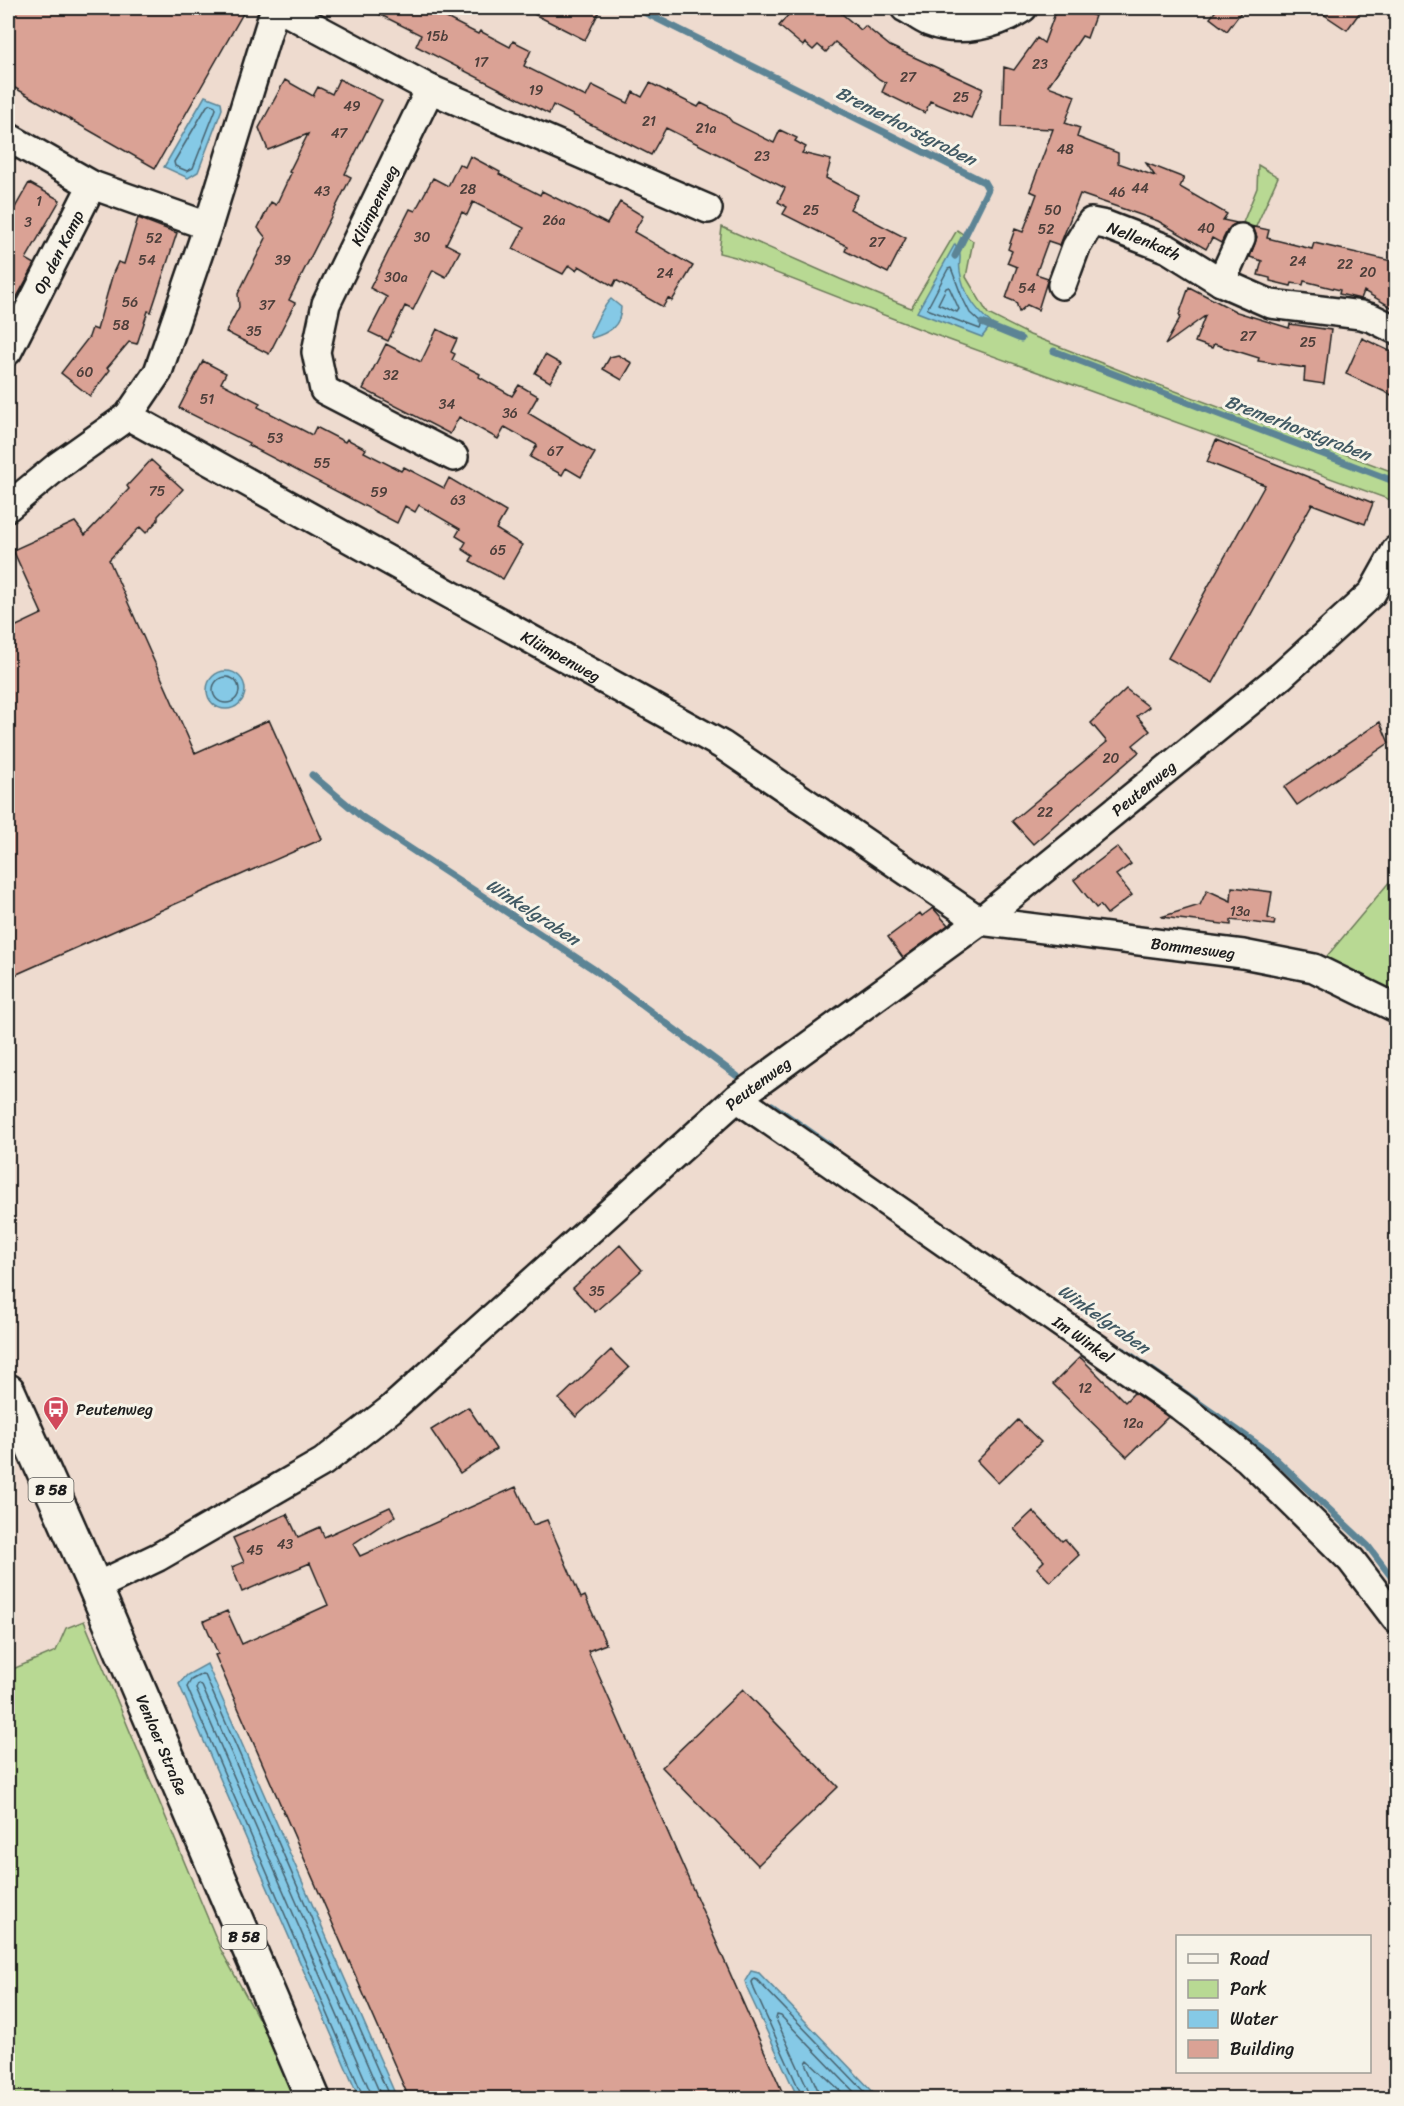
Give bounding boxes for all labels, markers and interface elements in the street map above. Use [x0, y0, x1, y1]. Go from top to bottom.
house number: 15b [426, 24, 448, 49]
house number: 17 [474, 50, 489, 75]
house number: 23 [1032, 52, 1048, 77]
house number: 27 [900, 65, 917, 90]
water label: Bremerhorstgraben [830, 77, 984, 176]
house number: 19 [529, 78, 544, 103]
house number: 25 [953, 85, 970, 110]
house number: 49 [343, 94, 361, 119]
house number: 21 [642, 109, 656, 134]
house number: 21a [695, 116, 717, 141]
house number: 47 [331, 121, 348, 146]
house number: 48 [1056, 137, 1074, 162]
house number: 23 [754, 144, 770, 169]
street label: Klümpenweg [342, 159, 407, 251]
house number: 44 [1131, 176, 1149, 201]
house number: 28 [460, 177, 477, 202]
house number: 43 [314, 179, 331, 204]
house number: 46 [1109, 180, 1125, 205]
house number: 1 [36, 189, 42, 214]
house number: 25 [803, 198, 820, 223]
house number: 50 [1044, 198, 1062, 223]
street label: Op den Kamp [25, 205, 92, 299]
house number: 26a [542, 208, 566, 233]
house number: 3 [24, 210, 32, 235]
street label: Nellenkath [1103, 213, 1187, 269]
house number: 40 [1197, 216, 1215, 241]
house number: 52 [1038, 217, 1054, 242]
house number: 30 [414, 225, 430, 250]
house number: 52 [146, 226, 162, 251]
house number: 27 [869, 230, 886, 255]
house number: 54 [138, 248, 156, 273]
house number: 39 [275, 248, 292, 273]
house number: 24 [1290, 249, 1307, 274]
house number: 22 [1337, 252, 1353, 277]
house number: 20 [1360, 260, 1377, 285]
house number: 24 [657, 261, 674, 286]
house number: 30a [384, 265, 408, 290]
house number: 54 [1018, 276, 1036, 301]
house number: 56 [122, 290, 138, 315]
house number: 37 [259, 293, 276, 318]
house number: 58 [113, 313, 130, 338]
house number: 35 [246, 319, 263, 344]
house number: 27 [1240, 324, 1257, 349]
house number: 25 [1300, 330, 1317, 355]
house number: 60 [77, 360, 94, 385]
house number: 32 [383, 363, 399, 388]
water label: Bremerhorstgraben [1220, 386, 1378, 471]
house number: 51 [200, 387, 214, 412]
house number: 34 [439, 392, 455, 417]
house number: 36 [502, 401, 518, 426]
house number: 53 [267, 426, 283, 451]
house number: 67 [547, 439, 564, 464]
house number: 55 [313, 451, 331, 476]
house number: 75 [149, 479, 166, 504]
house number: 59 [370, 480, 388, 505]
house number: 63 [450, 488, 466, 513]
house number: 65 [490, 538, 507, 563]
street label: Klümpenweg [515, 622, 606, 690]
house number: 20 [1103, 746, 1120, 771]
street label: Peutenweg [1105, 753, 1183, 824]
house number: 22 [1037, 800, 1053, 825]
water label: Winkelgraben [480, 870, 588, 956]
house number: 13a [1230, 899, 1250, 924]
street label: Bommesweg [1149, 929, 1237, 968]
street label: Peutenweg [718, 1049, 798, 1118]
water label: Winkelgraben [1051, 1275, 1159, 1364]
house number: 35 [589, 1279, 606, 1304]
street label: Im Winkel [1046, 1307, 1120, 1371]
house number: 12 [1078, 1376, 1092, 1401]
bus stop icon: Peutenweg [41, 1394, 71, 1432]
place label: Peutenweg [76, 1395, 153, 1424]
house number: 12a [1122, 1411, 1144, 1436]
road number: B 58 [28, 1478, 74, 1502]
house number: 43 [277, 1532, 294, 1557]
house number: 45 [246, 1538, 264, 1563]
street label: Venloer Straße [127, 1690, 196, 1800]
road number: B 58 [222, 1925, 266, 1949]
legend [1176, 1935, 1371, 2073]
text: Road [1230, 1943, 1270, 1975]
text: Park [1230, 1973, 1267, 2005]
text: Water [1230, 2003, 1279, 2035]
text: Building [1230, 2033, 1294, 2065]

